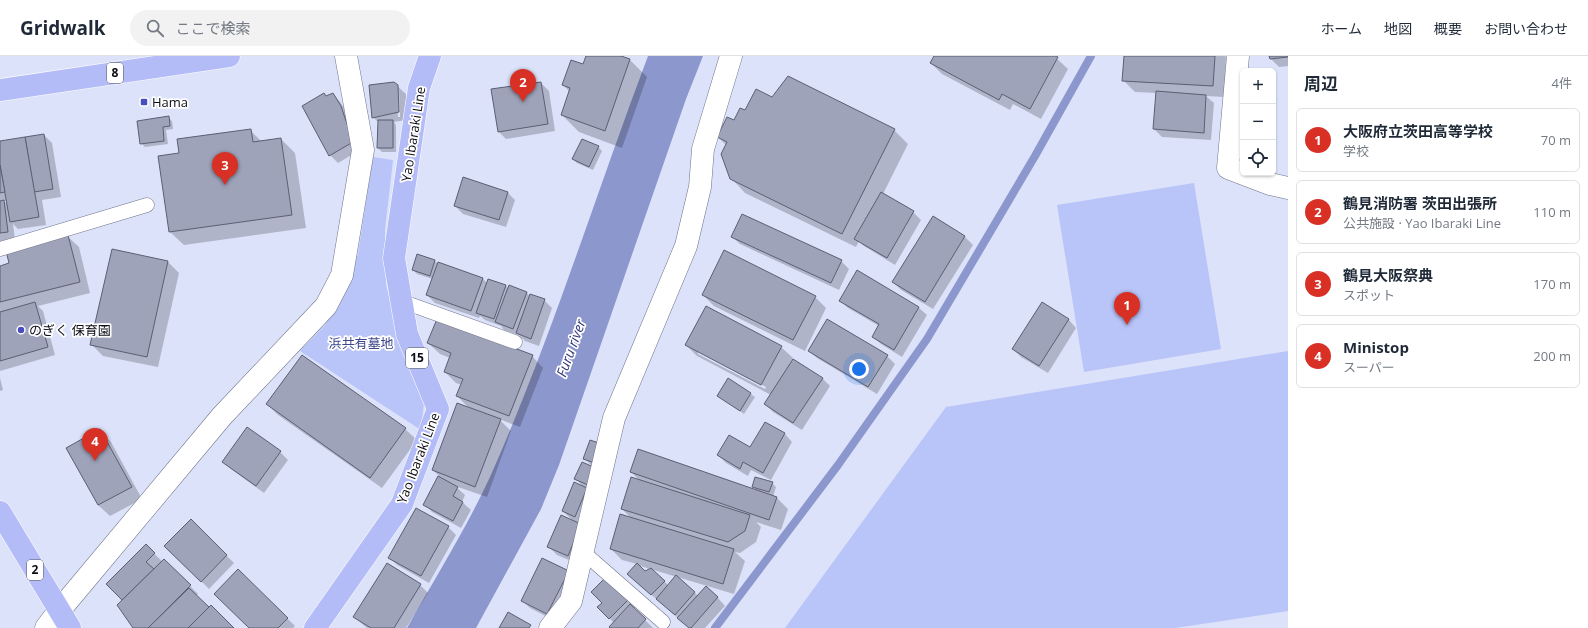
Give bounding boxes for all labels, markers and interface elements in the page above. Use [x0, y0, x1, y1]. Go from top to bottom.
search box [130, 10, 410, 46]
text: Gridwalk [20, 15, 106, 41]
icon: search [144, 17, 166, 39]
text: ここで検索 [176, 18, 251, 38]
text: ホーム [1320, 19, 1362, 38]
text: 地図 [1384, 19, 1412, 38]
text: 概要 [1434, 19, 1462, 38]
text: お問い合わせ [1484, 19, 1568, 38]
road number: 8 [107, 63, 123, 83]
map controls [1240, 68, 1276, 176]
button: + [1240, 68, 1276, 104]
pin: 2 [510, 69, 536, 102]
text: 周辺 [1304, 72, 1338, 95]
text: 4件 [1552, 74, 1572, 92]
street label: Yao Ibaraki Line [397, 85, 429, 183]
place label: Hama [152, 93, 188, 111]
marker: Hama [139, 97, 149, 107]
button: − [1240, 104, 1276, 140]
text: 大阪府立茨田高等学校 [1343, 121, 1493, 141]
text: 1 [1314, 131, 1322, 149]
text: 70 m [1541, 131, 1571, 149]
button: locate [1240, 140, 1276, 176]
text: 学校 [1343, 142, 1369, 160]
pin: 3 [212, 152, 238, 185]
text: 鶴見消防署 茨田出張所 [1343, 193, 1497, 213]
text: 2 [1314, 203, 1322, 221]
text: 110 m [1533, 203, 1571, 221]
text: 公共施設 · Yao Ibaraki Line [1343, 214, 1501, 232]
text: 鶴見大阪祭典 [1343, 265, 1433, 285]
text: 3 [1314, 275, 1322, 293]
text: 170 m [1533, 275, 1571, 293]
text: スポット [1343, 286, 1395, 304]
pin: 1 [1114, 292, 1140, 325]
water label: Furu river [551, 316, 590, 379]
place label: のぎく 保育園 [29, 321, 111, 339]
marker: のぎく 保育園 [16, 325, 26, 335]
park label: 浜共有墓地 [328, 334, 394, 352]
text: Ministop [1343, 337, 1409, 357]
text: 4 [1314, 347, 1322, 365]
text: 200 m [1533, 347, 1571, 365]
road number: 15 [406, 348, 428, 368]
text: スーパー [1343, 358, 1395, 376]
your location [849, 359, 869, 379]
street label: Yao Ibaraki Line [392, 410, 444, 506]
pin: 4 [82, 428, 108, 461]
road number: 2 [27, 560, 43, 580]

